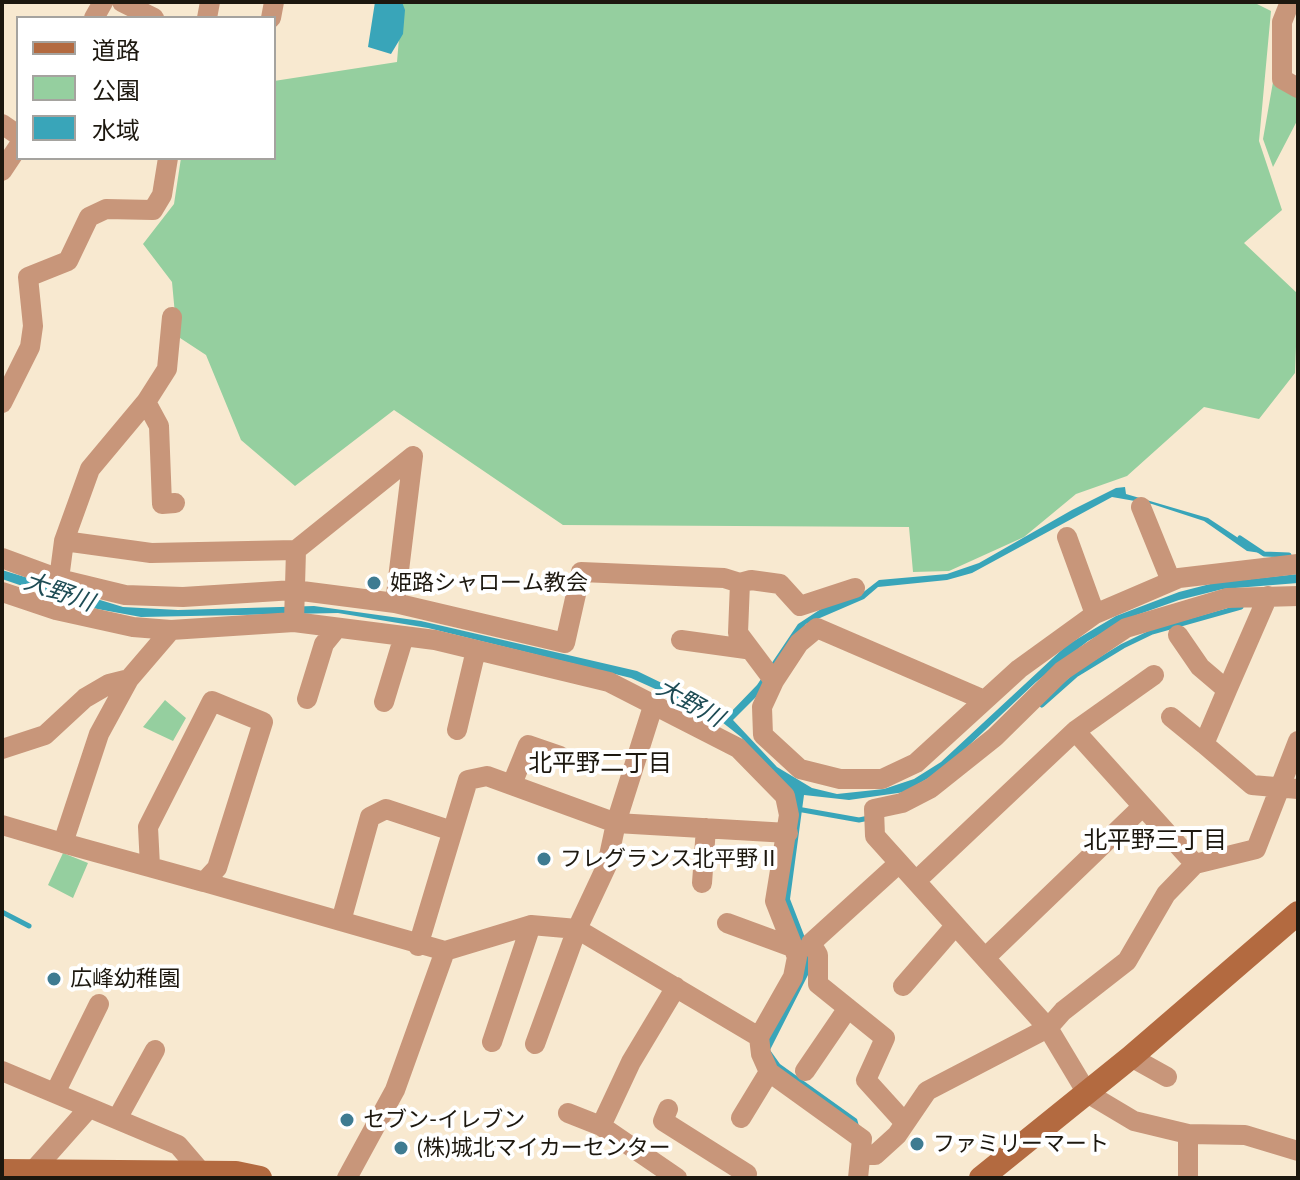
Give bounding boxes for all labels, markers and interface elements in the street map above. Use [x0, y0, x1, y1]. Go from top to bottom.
legend [16, 16, 276, 160]
text: 道路 [92, 35, 140, 64]
text: 公園 [92, 75, 140, 104]
text: 水域 [92, 115, 140, 144]
water label: 大野川 [20, 567, 98, 617]
place label: 姫路シャローム教会 [390, 570, 588, 596]
marker: 姫路シャローム教会 [365, 574, 383, 592]
water label: 大野川 [652, 673, 728, 733]
district label: 北平野二丁目 [528, 749, 672, 777]
district label: 北平野三丁目 [1083, 826, 1227, 854]
place label: フレグランス北平野Ⅱ [560, 846, 780, 872]
marker: フレグランス北平野Ⅱ [535, 850, 553, 868]
place label: 広峰幼稚園 [70, 966, 180, 992]
marker: 広峰幼稚園 [45, 970, 63, 988]
place label: セブン-イレブン [363, 1107, 525, 1133]
marker: セブン-イレブン [338, 1111, 356, 1129]
place label: ファミリーマート [933, 1131, 1109, 1157]
place label: (株)城北マイカーセンター [417, 1135, 671, 1161]
marker: ファミリーマート [908, 1135, 926, 1153]
marker: (株)城北マイカーセンター [392, 1139, 410, 1157]

